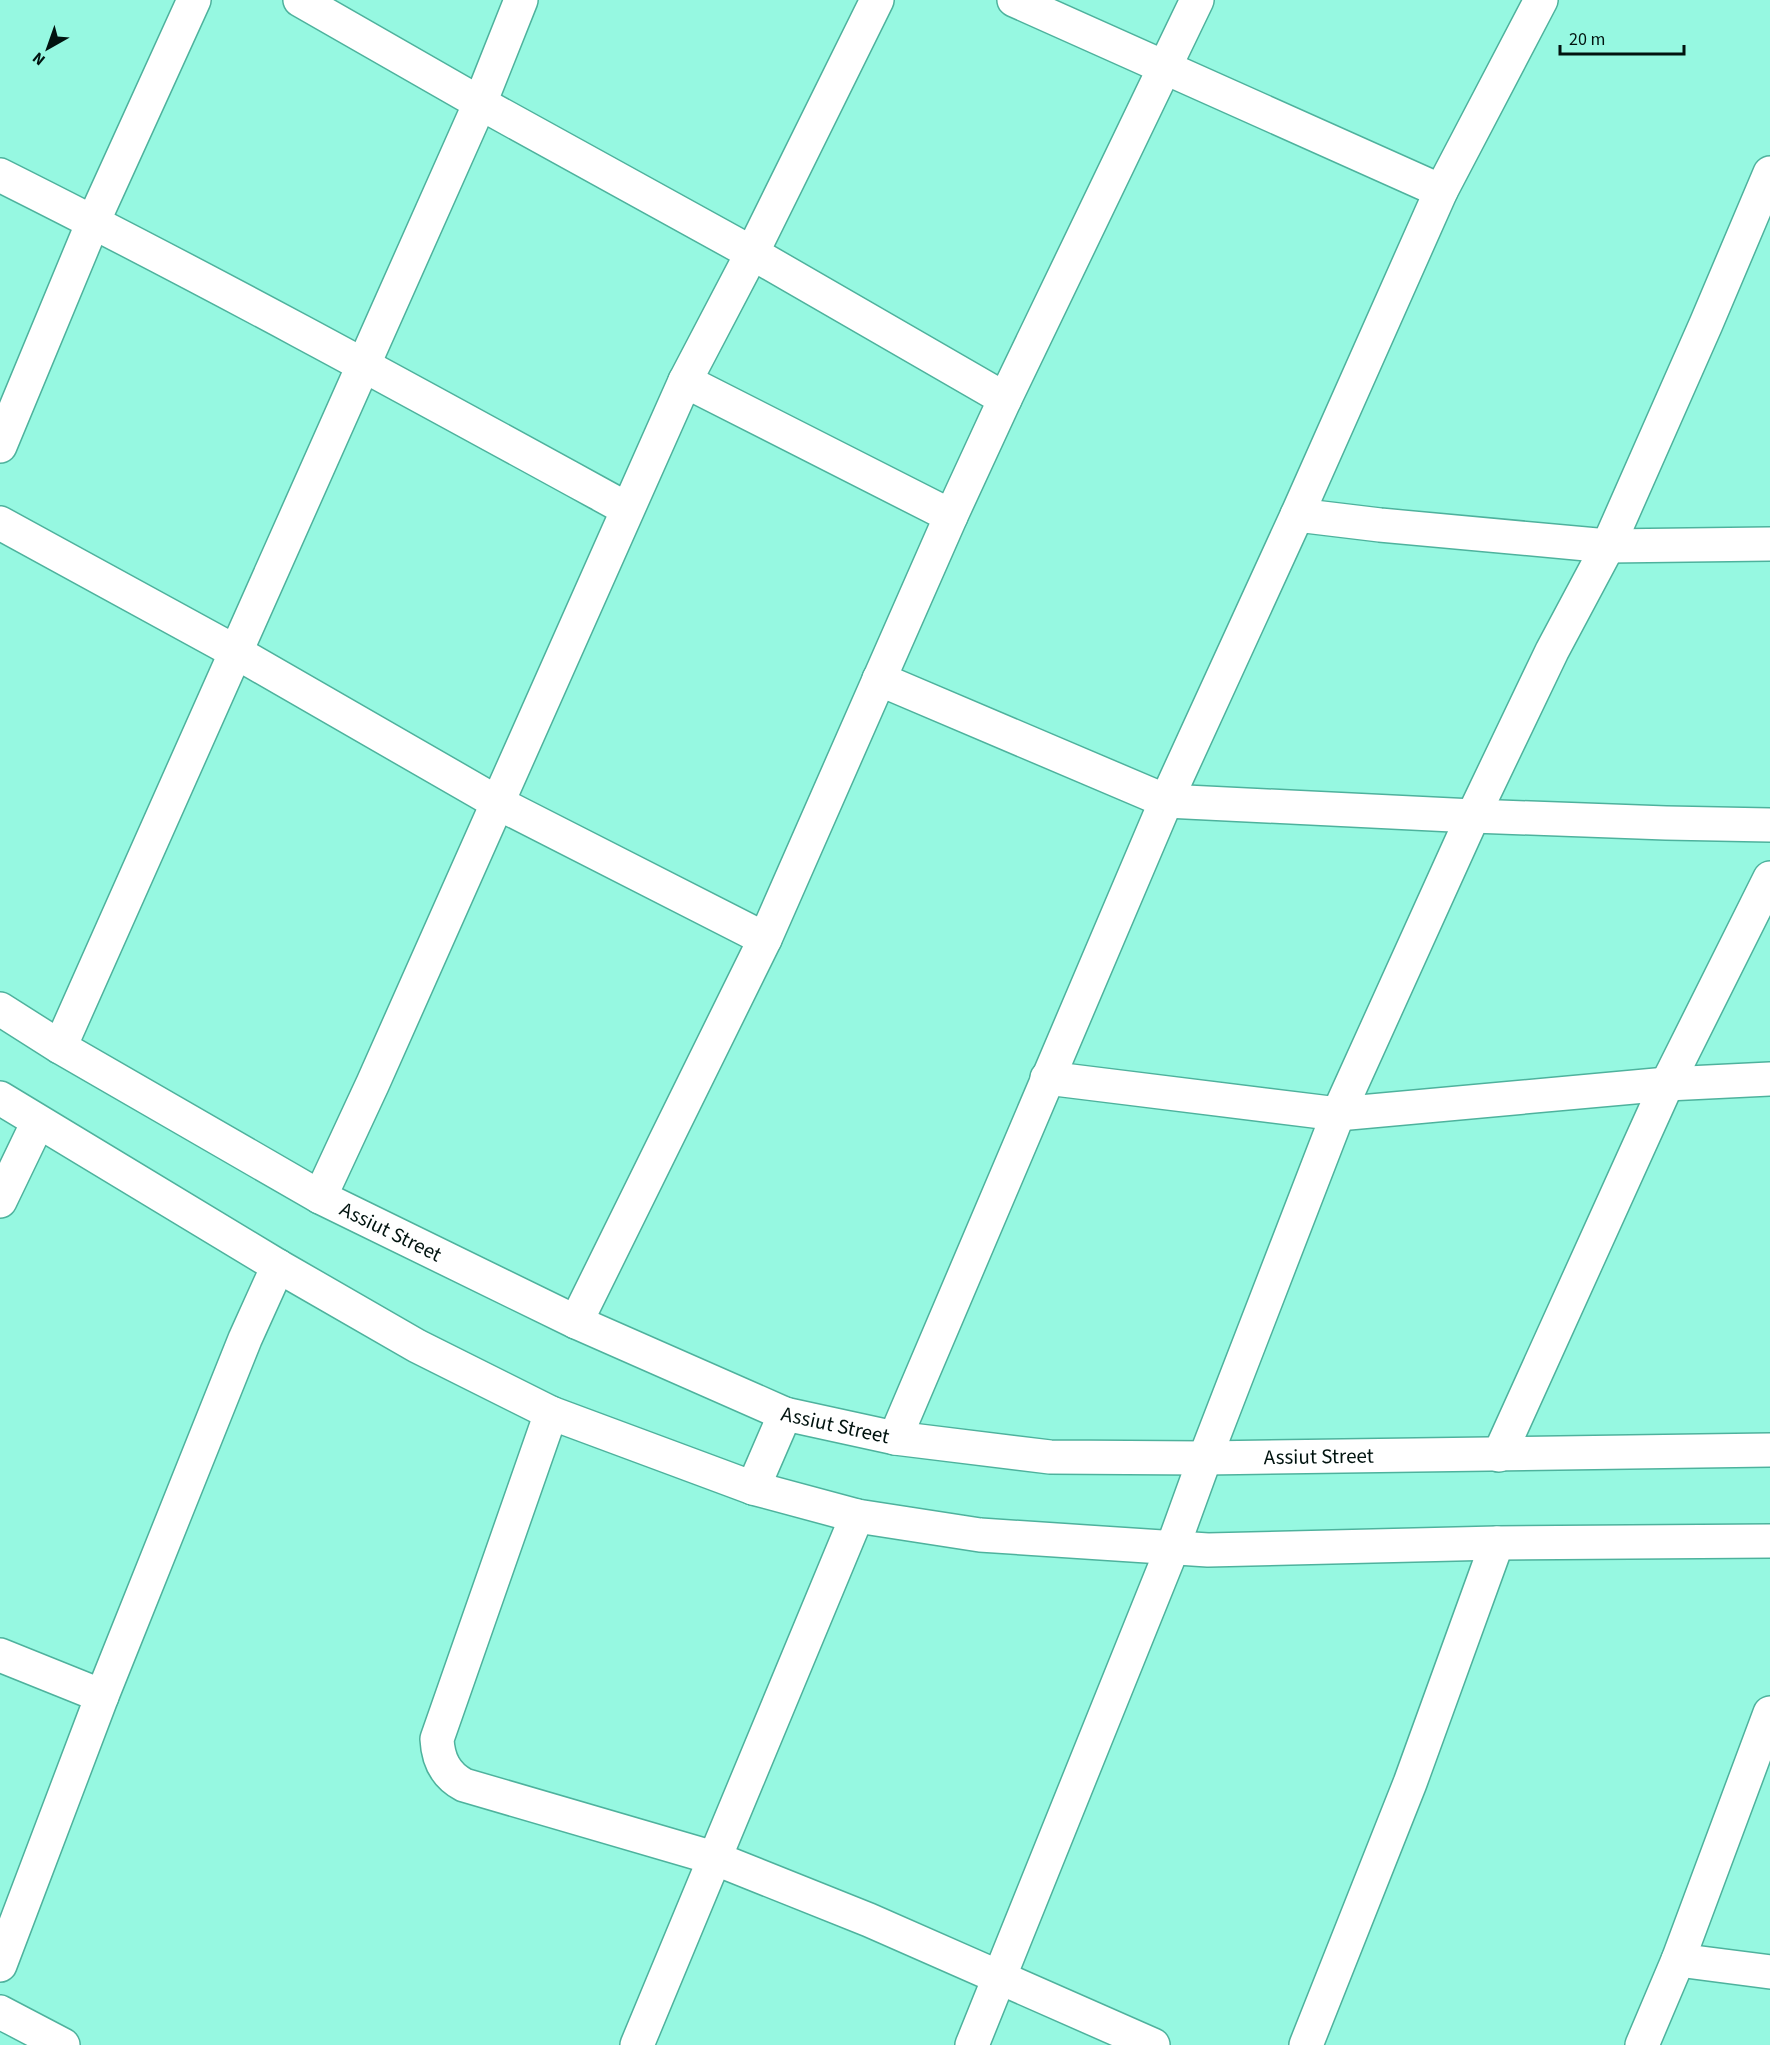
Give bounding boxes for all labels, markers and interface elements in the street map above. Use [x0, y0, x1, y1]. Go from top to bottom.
north arrow [18, 18, 78, 78]
scale bar [1560, 18, 1684, 56]
text: 20 m [1569, 27, 1605, 52]
text: N [28, 47, 50, 71]
street label: Assiut Street [335, 1194, 447, 1269]
street label: Assiut Street [778, 1399, 892, 1451]
street label: Assiut Street [1264, 1441, 1374, 1472]

